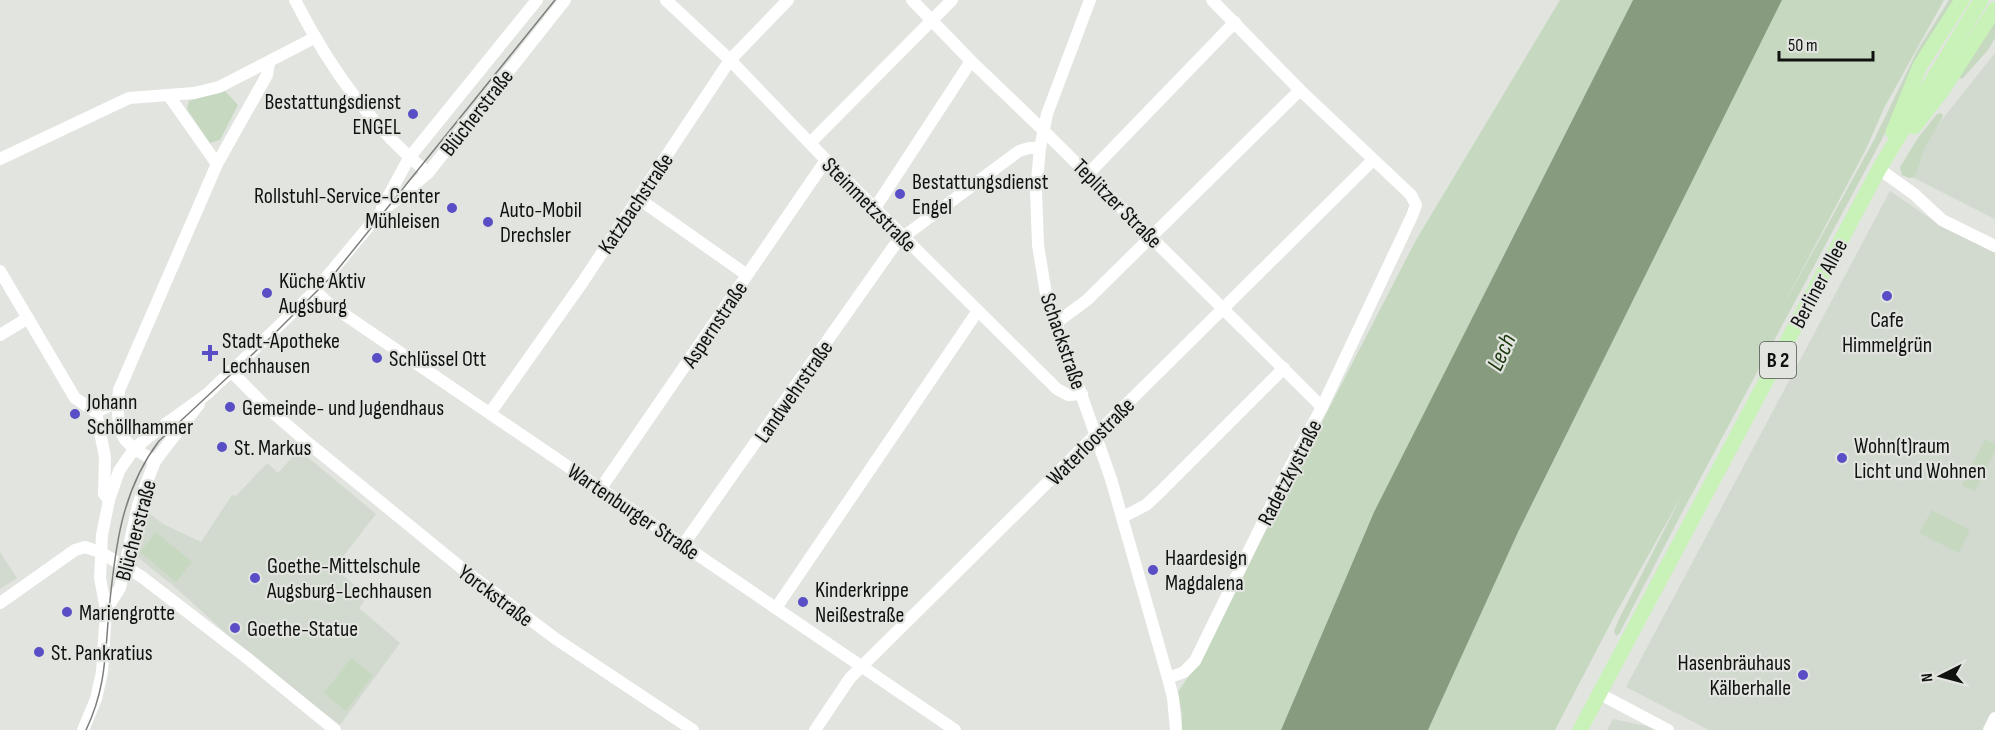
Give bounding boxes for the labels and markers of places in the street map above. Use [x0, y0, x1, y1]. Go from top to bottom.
place label: Bestattungsdienst ENGEL [265, 89, 401, 141]
marker: Bestattungsdienst ENGEL [406, 107, 420, 121]
place label: Bestattungsdienst Engel [912, 169, 1049, 221]
place label: Rollstuhl-Service-Center Mühleisen [254, 183, 440, 235]
marker: Bestattungsdienst Engel [893, 187, 907, 201]
place label: Auto-Mobil Drechsler [499, 197, 582, 249]
marker: Rollstuhl-Service-Center Mühleisen [445, 201, 459, 215]
marker: Auto-Mobil Drechsler [481, 215, 495, 229]
place label: Küche Aktiv Augsburg [278, 268, 366, 320]
marker: Küche Aktiv Augsburg [260, 286, 274, 300]
marker: Cafe Himmelgrün [1880, 289, 1894, 303]
place label: Cafe Himmelgrün [1842, 307, 1932, 359]
place label: Stadt-Apotheke Lechhausen [222, 328, 340, 380]
marker: Stadt-Apotheke Lechhausen [203, 346, 217, 360]
place label: Schlüssel Ott [389, 346, 486, 373]
marker: Schlüssel Ott [370, 351, 384, 365]
place label: Johann Schöllhammer [86, 389, 193, 441]
place label: Gemeinde- und Jugendhaus [242, 395, 444, 422]
marker: Gemeinde- und Jugendhaus [223, 400, 237, 414]
marker: Johann Schöllhammer [68, 407, 82, 421]
place label: Wohn(t)raum Licht und Wohnen [1854, 433, 1986, 485]
place label: St. Markus [234, 435, 311, 462]
marker: St. Markus [215, 440, 229, 454]
marker: Wohn(t)raum Licht und Wohnen [1835, 451, 1849, 465]
place label: Haardesign Magdalena [1165, 545, 1247, 597]
place label: Goethe-Mittelschule Augsburg-Lechhausen [266, 553, 432, 605]
marker: Haardesign Magdalena [1146, 563, 1160, 577]
marker: Goethe-Mittelschule Augsburg-Lechhausen [248, 571, 262, 585]
place label: Kinderkrippe Neißestraße [815, 577, 909, 629]
marker: Kinderkrippe Neißestraße [796, 595, 810, 609]
place label: Mariengrotte [79, 600, 175, 627]
marker: Mariengrotte [60, 605, 74, 619]
place label: Goethe-Statue [247, 616, 358, 643]
marker: Goethe-Statue [228, 621, 242, 635]
place label: St. Pankratius [51, 640, 153, 667]
marker: St. Pankratius [32, 645, 46, 659]
place label: Hasenbräuhaus Kälberhalle [1677, 650, 1791, 702]
marker: Hasenbräuhaus Kälberhalle [1796, 668, 1810, 682]

